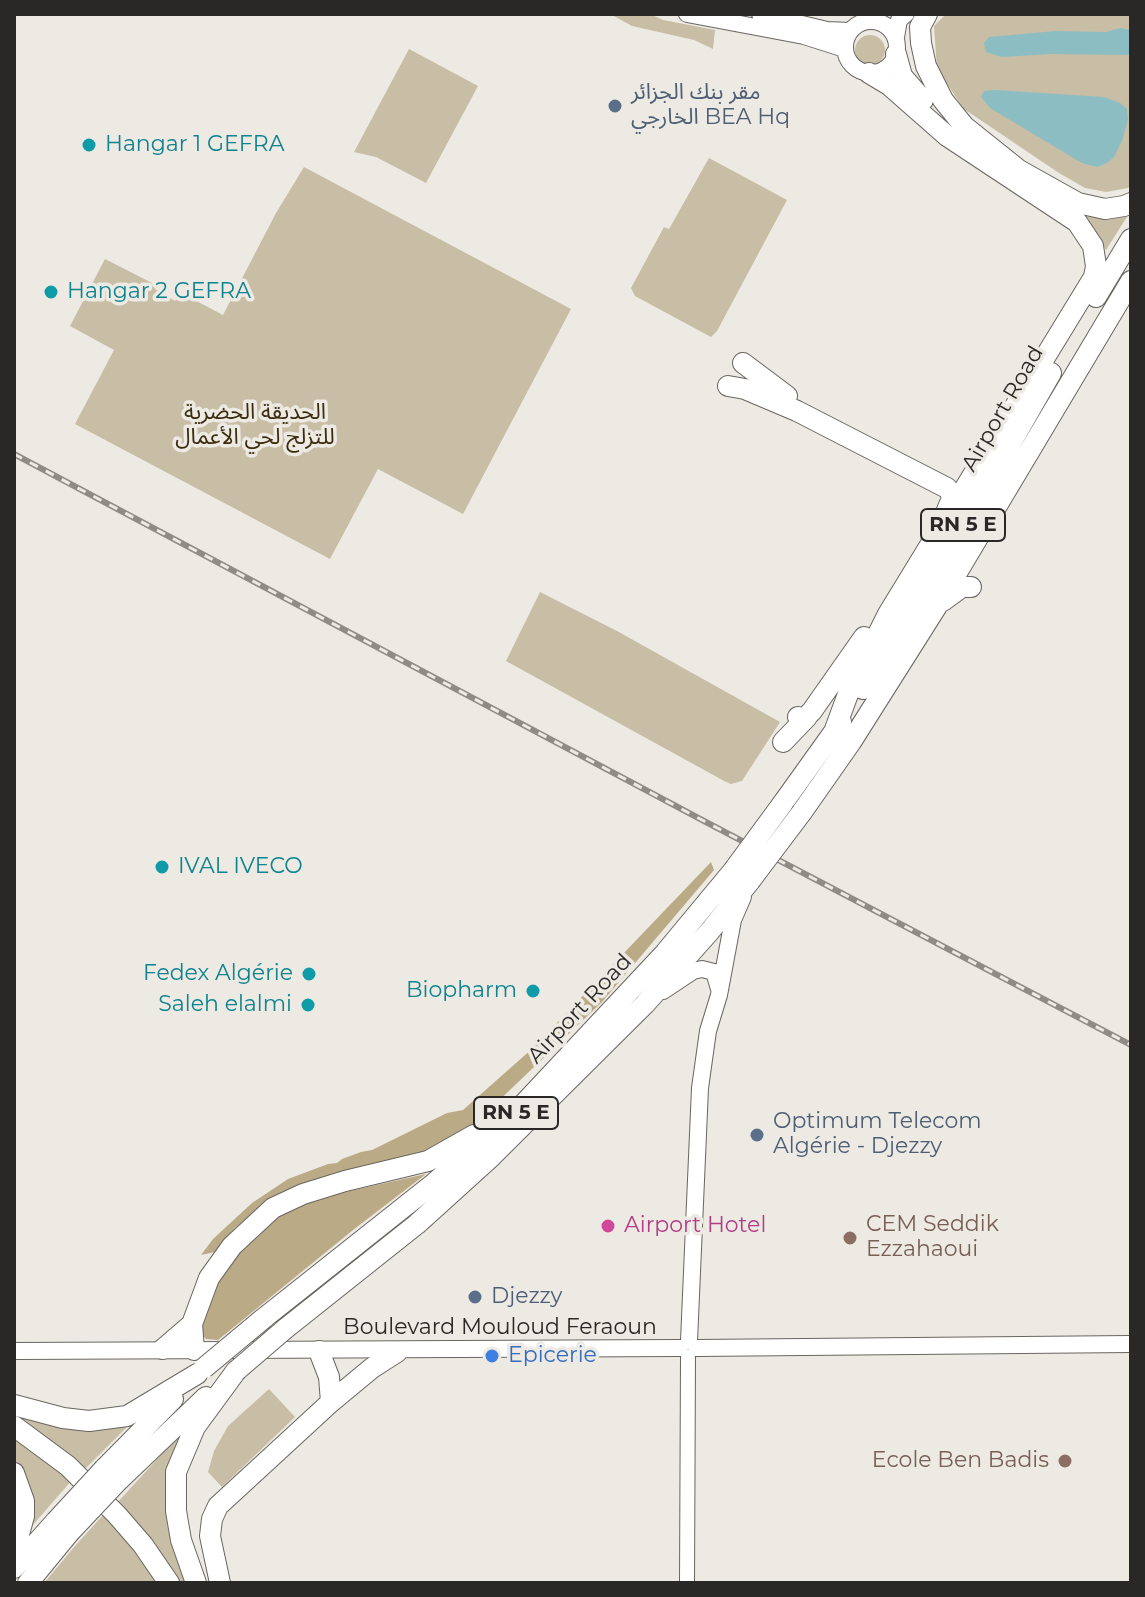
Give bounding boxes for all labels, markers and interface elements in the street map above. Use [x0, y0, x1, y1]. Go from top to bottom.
place label: مقر بنك الجزائر الخارجي BEA Hq [631, 80, 790, 132]
marker: مقر بنك الجزائر الخارجي BEA Hq [606, 97, 624, 115]
place label: Hangar 1 GEFRA [105, 132, 284, 158]
marker: Hangar 1 GEFRA [80, 136, 98, 154]
place label: Hangar 2 GEFRA [67, 279, 251, 305]
marker: Hangar 2 GEFRA [42, 283, 60, 301]
street label: Airport Road [956, 342, 1050, 476]
park label: الحديقة الحضرية للتزلج لحي الأعمال [175, 400, 335, 452]
road number: RN 5 E [921, 509, 1005, 541]
place label: IVAL IVECO [178, 854, 303, 880]
marker: IVAL IVECO [153, 858, 171, 876]
street label: Airport Road [522, 949, 638, 1069]
place label: Fedex Algérie [143, 961, 293, 987]
marker: Fedex Algérie [300, 965, 318, 983]
place label: Biopharm [406, 978, 517, 1004]
marker: Biopharm [524, 982, 542, 1000]
place label: Saleh elalmi [158, 992, 292, 1018]
marker: Saleh elalmi [299, 996, 317, 1014]
road number: RN 5 E [474, 1097, 558, 1129]
place label: Optimum Telecom Algérie - Djezzy [773, 1109, 982, 1160]
marker: Optimum Telecom Algérie - Djezzy [748, 1126, 766, 1144]
place label: CEM Seddik Ezzahaoui [866, 1212, 999, 1264]
place label: Airport Hotel [624, 1213, 766, 1239]
marker: Airport Hotel [599, 1217, 617, 1235]
marker: CEM Seddik Ezzahaoui [841, 1229, 859, 1247]
place label: Djezzy [491, 1284, 562, 1310]
marker: Djezzy [466, 1288, 484, 1306]
street label: Boulevard Mouloud Feraoun [343, 1315, 657, 1341]
place label: Epicerie [508, 1343, 597, 1369]
marker: Epicerie [483, 1347, 501, 1365]
place label: Ecole Ben Badis [872, 1448, 1049, 1474]
marker: Ecole Ben Badis [1056, 1452, 1074, 1470]

